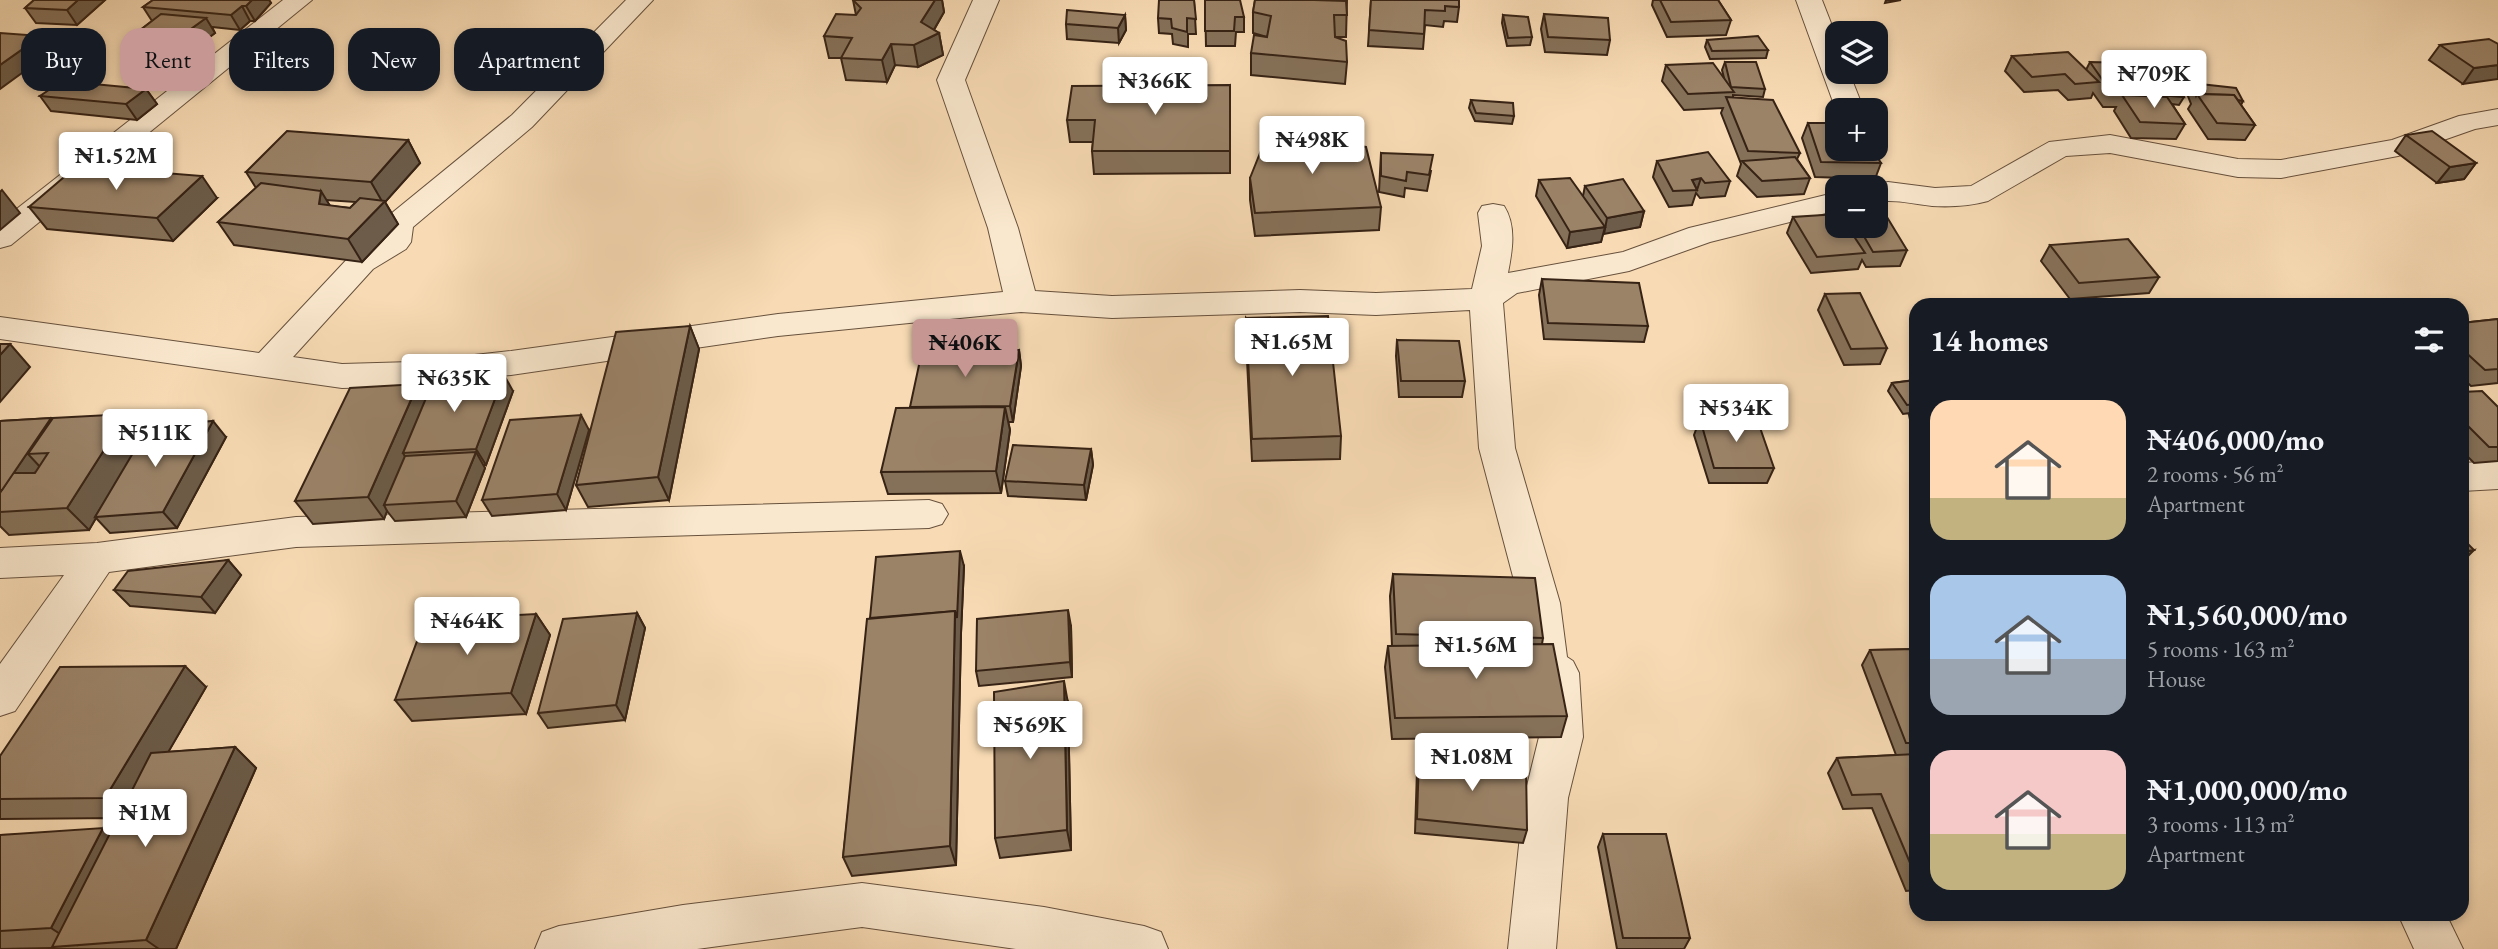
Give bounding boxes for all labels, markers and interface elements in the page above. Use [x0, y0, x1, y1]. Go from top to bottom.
map controls [1825, 21, 1888, 238]
button: layers [1825, 21, 1888, 84]
chip: Buy [21, 28, 106, 91]
chip: Rent [120, 28, 215, 91]
chip: Filters [229, 28, 334, 91]
chip: New [348, 28, 440, 91]
chip: Apartment [454, 28, 604, 91]
pin: ₦709K [2105, 50, 2203, 110]
pin: ₦366K [1106, 58, 1204, 117]
text: ₦709K [2117, 58, 2191, 88]
text: ₦366K [1118, 65, 1192, 95]
button: + [1825, 98, 1888, 161]
pin: ₦498K [1263, 116, 1361, 176]
text: ₦498K [1275, 124, 1349, 154]
pin: ₦1.52M [59, 132, 173, 192]
text: ₦1.52M [75, 140, 157, 170]
button: − [1825, 175, 1888, 238]
pin: ₦1.65M [1235, 318, 1349, 378]
pin: ₦406K [916, 320, 1014, 379]
text: 14 homes [1930, 321, 2048, 360]
icon: filters [2410, 321, 2448, 359]
text: ₦1.65M [1251, 326, 1333, 356]
text: ₦406K [928, 327, 1002, 357]
pin: ₦635K [405, 354, 503, 414]
text: ₦635K [417, 362, 491, 392]
pin: ₦534K [1687, 384, 1785, 444]
text: ₦534K [1699, 392, 1773, 422]
pin: ₦511K [106, 410, 204, 469]
text: ₦511K [118, 417, 192, 447]
text: ₦406,000/mo [2147, 420, 2324, 459]
icon: home [1986, 428, 2070, 512]
text: 2 rooms · 56 m² [2147, 459, 2284, 489]
text: Apartment [2147, 489, 2245, 519]
text: ₦1,560,000/mo [2147, 595, 2347, 634]
pin: ₦464K [418, 598, 516, 657]
icon: home [1986, 603, 2070, 687]
text: ₦464K [430, 605, 504, 635]
pin: ₦1.56M [1419, 622, 1533, 681]
text: ₦1.56M [1435, 629, 1517, 659]
text: 5 rooms · 163 m² [2147, 634, 2295, 664]
text: House [2147, 664, 2206, 694]
pin: ₦569K [981, 702, 1079, 761]
text: ₦569K [993, 709, 1067, 739]
pin: ₦1.08M [1415, 734, 1529, 793]
text: ₦1.08M [1431, 741, 1513, 771]
text: ₦1,000,000/mo [2147, 770, 2347, 809]
icon: home [1986, 778, 2070, 862]
pin: ₦1M [111, 790, 179, 849]
text: ₦1M [119, 797, 171, 827]
text: 3 rooms · 113 m² [2147, 809, 2295, 839]
text: Apartment [2147, 839, 2245, 869]

